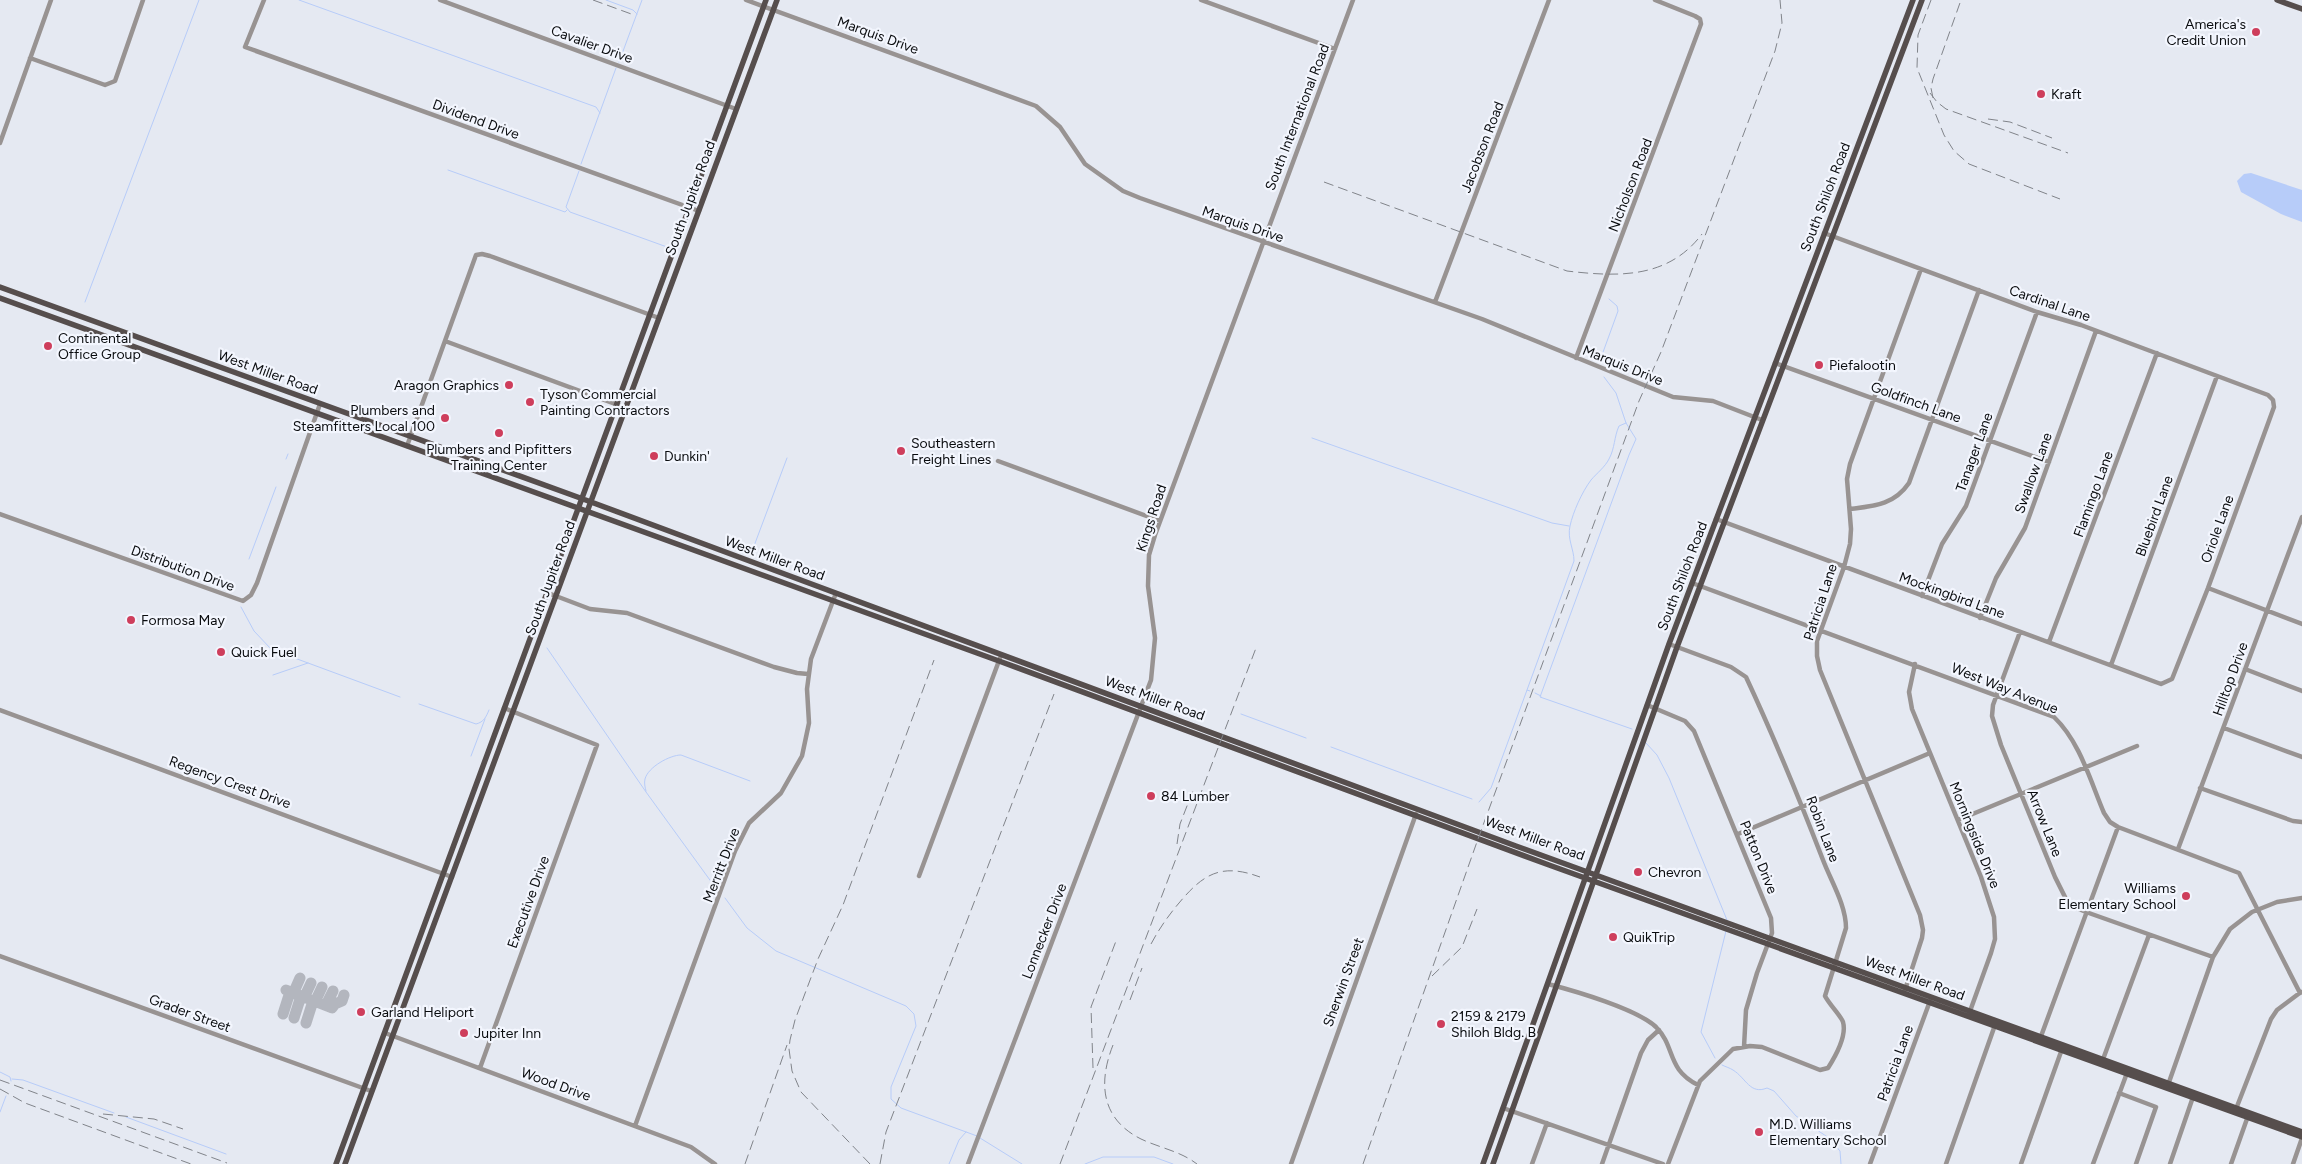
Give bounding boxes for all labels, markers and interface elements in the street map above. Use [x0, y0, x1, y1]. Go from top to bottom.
street label: Marquis Drive [835, 13, 921, 58]
place label: America's Credit Union [2166, 16, 2246, 49]
street label: Cavalier Drive [549, 22, 635, 67]
marker: America's Credit Union [2250, 26, 2262, 38]
street label: South International Road [1262, 41, 1333, 193]
place label: Kraft [2051, 86, 2082, 103]
marker: Kraft [2035, 88, 2047, 100]
street label: Dividend Drive [430, 96, 522, 143]
street label: Jacobson Road [1457, 99, 1508, 195]
street label: Nicholson Road [1605, 136, 1656, 234]
street label: South Jupiter Road [662, 138, 719, 258]
street label: South Shiloh Road [1797, 140, 1854, 254]
street label: Marquis Drive [1200, 203, 1286, 246]
street label: Cardinal Lane [2007, 282, 2093, 325]
place label: Continental Office Group [58, 330, 141, 363]
marker: Continental Office Group [42, 340, 54, 352]
street label: Marquis Drive [1580, 342, 1666, 389]
street label: West Miller Road [216, 347, 320, 398]
place label: Piefalootin [1829, 357, 1896, 374]
marker: Piefalootin [1813, 359, 1825, 371]
place label: Aragon Graphics [394, 377, 499, 394]
street label: Goldfinch Lane [1868, 378, 1964, 427]
marker: Aragon Graphics [503, 379, 515, 391]
place label: Tyson Commercial Painting Contractors [540, 386, 670, 419]
marker: Tyson Commercial Painting Contractors [524, 396, 536, 408]
place label: Plumbers and Steamfitters Local 100 [293, 402, 435, 435]
street label: Tanager Lane [1952, 410, 1997, 494]
marker: Plumbers and Steamfitters Local 100 [439, 412, 451, 424]
marker: Plumbers and Pipfitters Training Center [493, 427, 505, 439]
street label: Swallow Lane [2011, 430, 2056, 516]
place label: Southeastern Freight Lines [911, 435, 996, 468]
place label: Plumbers and Pipfitters Training Center [426, 441, 572, 474]
marker: Southeastern Freight Lines [895, 445, 907, 457]
place label: Dunkin' [664, 448, 710, 465]
street label: Flamingo Lane [2070, 448, 2117, 540]
marker: Dunkin' [648, 450, 660, 462]
street label: Bluebird Lane [2132, 473, 2177, 559]
street label: Kings Road [1133, 482, 1170, 554]
street label: Oriole Lane [2197, 493, 2238, 565]
street label: South Jupiter Road [522, 518, 579, 638]
street label: South Shiloh Road [1654, 519, 1711, 633]
street label: West Miller Road [723, 533, 827, 584]
street label: Distribution Drive [129, 542, 237, 595]
street label: Patricia Lane [1800, 561, 1841, 643]
street label: Mockingbird Lane [1897, 568, 2007, 623]
place label: Formosa May [141, 612, 225, 629]
marker: Formosa May [125, 614, 137, 626]
street label: Hilltop Drive [2209, 640, 2252, 718]
place label: Quick Fuel [231, 644, 297, 661]
marker: Quick Fuel [215, 646, 227, 658]
street label: West Way Avenue [1949, 659, 2061, 718]
street label: West Miller Road [1103, 673, 1207, 724]
street label: Regency Crest Drive [167, 753, 293, 813]
street label: Morningside Drive [1945, 780, 2004, 891]
street label: Arrow Lane [2023, 787, 2066, 860]
place label: 84 Lumber [1161, 788, 1230, 805]
marker: 84 Lumber [1145, 790, 1157, 802]
street label: Robin Lane [1802, 794, 1843, 865]
street label: West Miller Road [1483, 813, 1587, 864]
street label: Patton Drive [1736, 818, 1781, 897]
street label: Merritt Drive [699, 825, 744, 905]
street label: Executive Drive [504, 853, 553, 951]
place label: Chevron [1648, 864, 1701, 881]
marker: Chevron [1632, 866, 1644, 878]
place label: Williams Elementary School [2058, 880, 2176, 913]
street label: Lonnecker Drive [1018, 881, 1071, 981]
marker: Williams Elementary School [2180, 890, 2192, 902]
place label: QuikTrip [1623, 929, 1675, 946]
marker: QuikTrip [1607, 931, 1619, 943]
street label: Sherwin Street [1319, 935, 1367, 1029]
street label: West Miller Road [1863, 953, 1967, 1004]
street label: Grader Street [147, 991, 233, 1036]
place label: Garland Heliport [371, 1004, 474, 1021]
marker: Garland Heliport [355, 1006, 367, 1018]
place label: 2159 & 2179 Shiloh Bldg. B [1451, 1008, 1536, 1041]
marker: 2159 & 2179 Shiloh Bldg. B [1435, 1018, 1447, 1030]
street label: Patricia Lane [1874, 1023, 1917, 1104]
place label: Jupiter Inn [474, 1025, 541, 1042]
marker: Jupiter Inn [458, 1027, 470, 1039]
street label: Wood Drive [519, 1064, 593, 1105]
place label: M.D. Williams Elementary School [1769, 1116, 1887, 1149]
marker: M.D. Williams Elementary School [1753, 1126, 1765, 1138]

